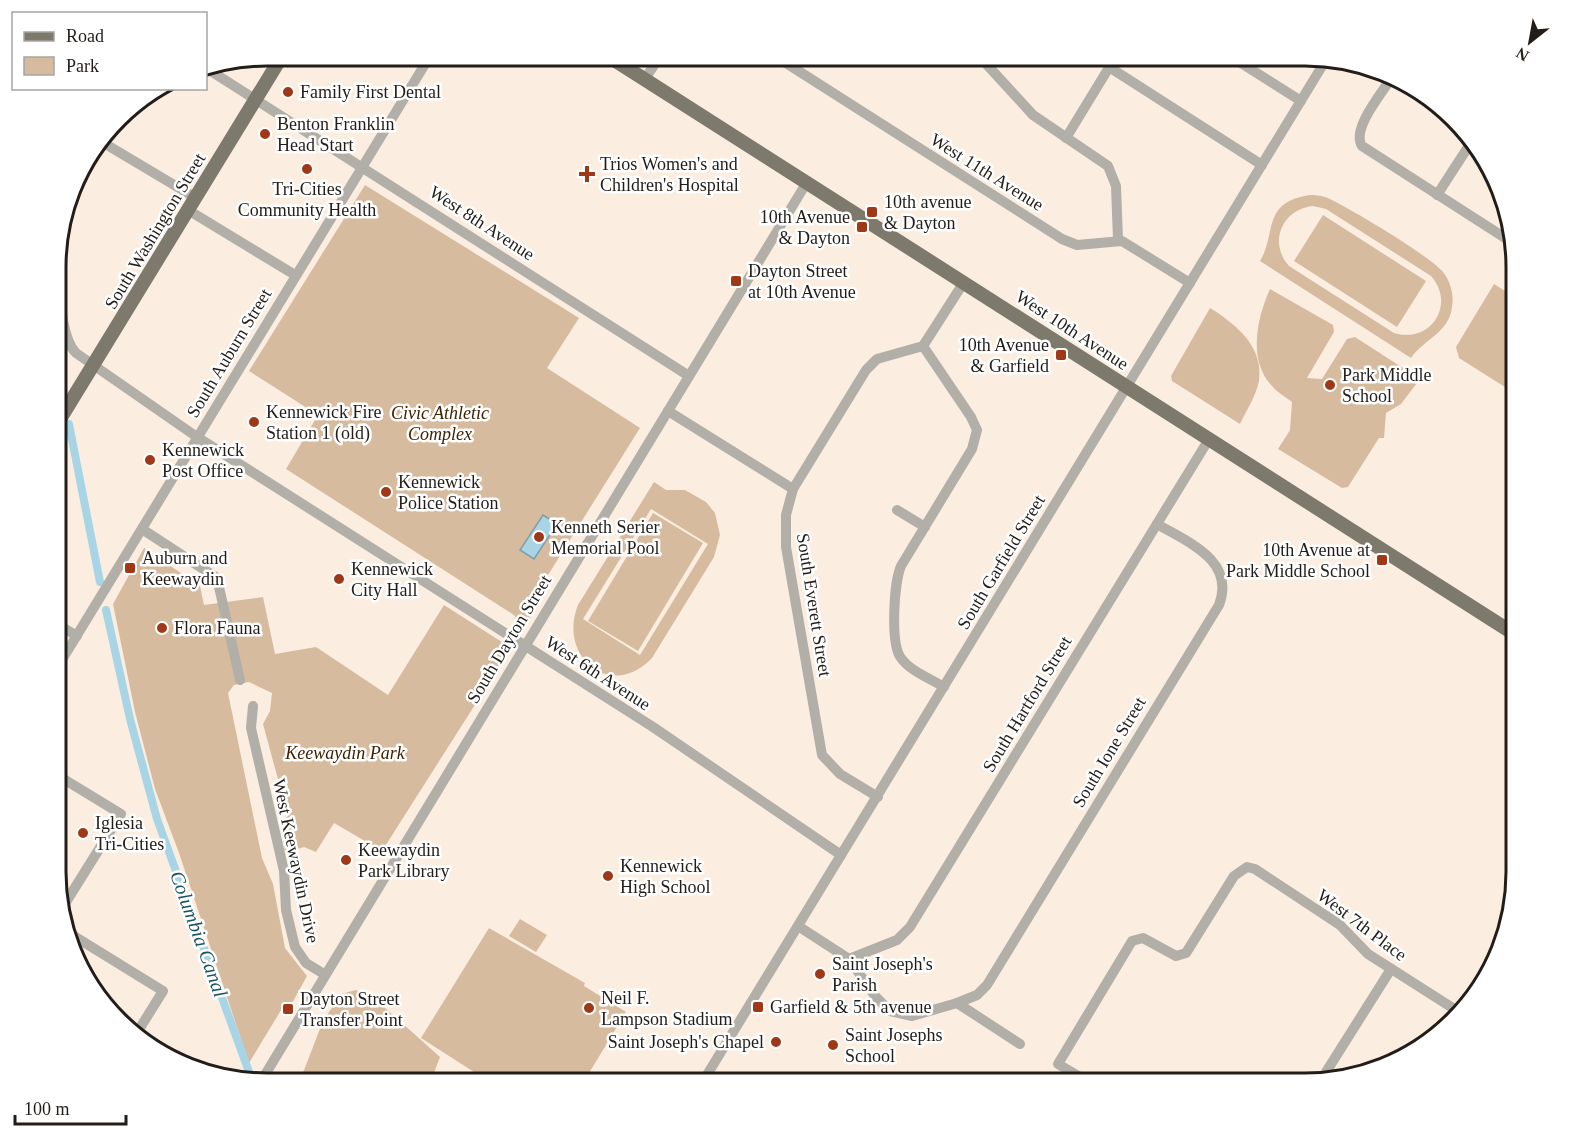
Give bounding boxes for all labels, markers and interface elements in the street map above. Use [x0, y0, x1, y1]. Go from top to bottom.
legend [12, 12, 207, 90]
north arrow [1500, 12, 1560, 72]
text: Road [66, 26, 104, 46]
text: N [1513, 44, 1532, 65]
text: Park [66, 56, 99, 76]
place label: Family First Dental [300, 82, 441, 102]
marker: Family First Dental [281, 85, 295, 99]
place label: Benton Franklin Head Start [277, 114, 395, 155]
marker: Benton Franklin Head Start [258, 127, 272, 141]
street label: West 11th Avenue [927, 129, 1047, 215]
street label: South Washington Street [101, 149, 209, 313]
place label: Trios Women's and Children's Hospital [600, 154, 739, 195]
marker: Tri-Cities Community Health [300, 162, 314, 176]
marker: Trios Women's and Children's Hospital [578, 165, 596, 183]
place label: Tri-Cities Community Health [238, 179, 376, 220]
street label: West 8th Avenue [426, 182, 538, 264]
place label: 10th avenue & Dayton [884, 192, 971, 233]
marker: 10th avenue & Dayton [865, 205, 879, 219]
place label: 10th Avenue & Dayton [760, 207, 850, 248]
marker: 10th Avenue & Dayton [855, 220, 869, 234]
place label: Dayton Street at 10th Avenue [748, 261, 856, 302]
marker: Dayton Street at 10th Avenue [729, 274, 743, 288]
street label: South Auburn Street [183, 285, 275, 421]
street label: West 10th Avenue [1012, 286, 1132, 374]
place label: 10th Avenue & Garfield [959, 335, 1049, 376]
marker: 10th Avenue & Garfield [1054, 348, 1068, 362]
place label: Park Middle School [1342, 365, 1432, 406]
marker: Park Middle School [1323, 378, 1337, 392]
place label: Kennewick Fire Station 1 (old) [266, 402, 381, 444]
park label: Civic Athletic Complex [391, 403, 489, 444]
marker: Kennewick Fire Station 1 (old) [247, 415, 261, 429]
place label: Kennewick Post Office [162, 440, 244, 481]
marker: Kennewick Post Office [143, 453, 157, 467]
place label: Kennewick Police Station [398, 472, 499, 513]
marker: Kennewick Police Station [379, 485, 393, 499]
street label: South Garfield Street [953, 491, 1049, 633]
place label: Kenneth Serier Memorial Pool [551, 517, 660, 558]
marker: Kenneth Serier Memorial Pool [532, 530, 546, 544]
street label: South Everett Street [793, 532, 835, 678]
place label: 10th Avenue at Park Middle School [1226, 540, 1370, 581]
place label: Auburn and Keewaydin [142, 548, 227, 589]
marker: 10th Avenue at Park Middle School [1375, 553, 1389, 567]
place label: Kennewick City Hall [351, 559, 433, 600]
marker: Auburn and Keewaydin [123, 561, 137, 575]
street label: South Dayton Street [463, 571, 555, 707]
marker: Kennewick City Hall [332, 572, 346, 586]
place label: Flora Fauna [174, 618, 260, 638]
marker: Flora Fauna [155, 621, 169, 635]
street label: West 6th Avenue [542, 632, 654, 714]
street label: South Hartford Street [979, 632, 1075, 776]
street label: South Ione Street [1068, 693, 1150, 811]
park label: Keewaydin Park [284, 743, 406, 763]
street label: West Keewaydin Drive [269, 777, 323, 945]
place label: Iglesia Tri-Cities [95, 813, 164, 854]
marker: Iglesia Tri-Cities [76, 826, 90, 840]
place label: Keewaydin Park Library [358, 840, 449, 881]
marker: Keewaydin Park Library [339, 853, 353, 867]
place label: Kennewick High School [620, 856, 711, 897]
water label: Columbia Canal [166, 868, 232, 1001]
marker: Kennewick High School [601, 869, 615, 883]
street label: West 7th Place [1313, 885, 1411, 965]
place label: Saint Joseph's Parish [832, 954, 933, 995]
marker: Saint Joseph's Parish [813, 967, 827, 981]
place label: Neil F. Lampson Stadium [601, 988, 733, 1029]
place label: Dayton Street Transfer Point [300, 989, 403, 1030]
place label: Garfield & 5th avenue [770, 997, 931, 1017]
marker: Garfield & 5th avenue [751, 1000, 765, 1014]
marker: Neil F. Lampson Stadium [582, 1001, 596, 1015]
marker: Dayton Street Transfer Point [281, 1002, 295, 1016]
place label: Saint Josephs School [845, 1025, 943, 1066]
place label: Saint Joseph's Chapel [608, 1032, 764, 1052]
marker: Saint Joseph's Chapel [769, 1035, 783, 1049]
marker: Saint Josephs School [826, 1038, 840, 1052]
scale bar [15, 1088, 126, 1126]
text: 100 m [24, 1099, 70, 1119]

